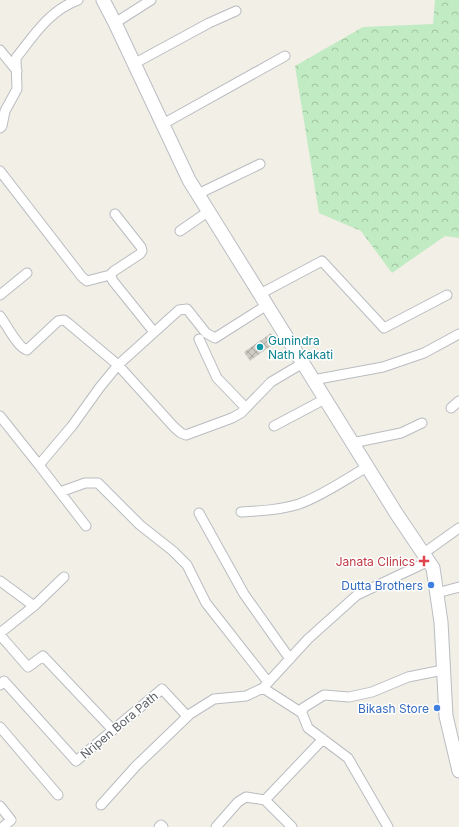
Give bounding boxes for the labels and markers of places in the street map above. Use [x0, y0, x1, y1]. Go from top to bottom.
place label: Gunindra Nath Kakati [268, 333, 333, 362]
marker: Gunindra Nath Kakati [255, 342, 265, 352]
place label: Janata Clinics [336, 554, 415, 569]
marker: Janata Clinics [418, 555, 430, 567]
place label: Dutta Brothers [341, 578, 423, 593]
marker: Dutta Brothers [426, 580, 436, 590]
place label: Bikash Store [358, 701, 429, 716]
marker: Bikash Store [432, 703, 442, 713]

